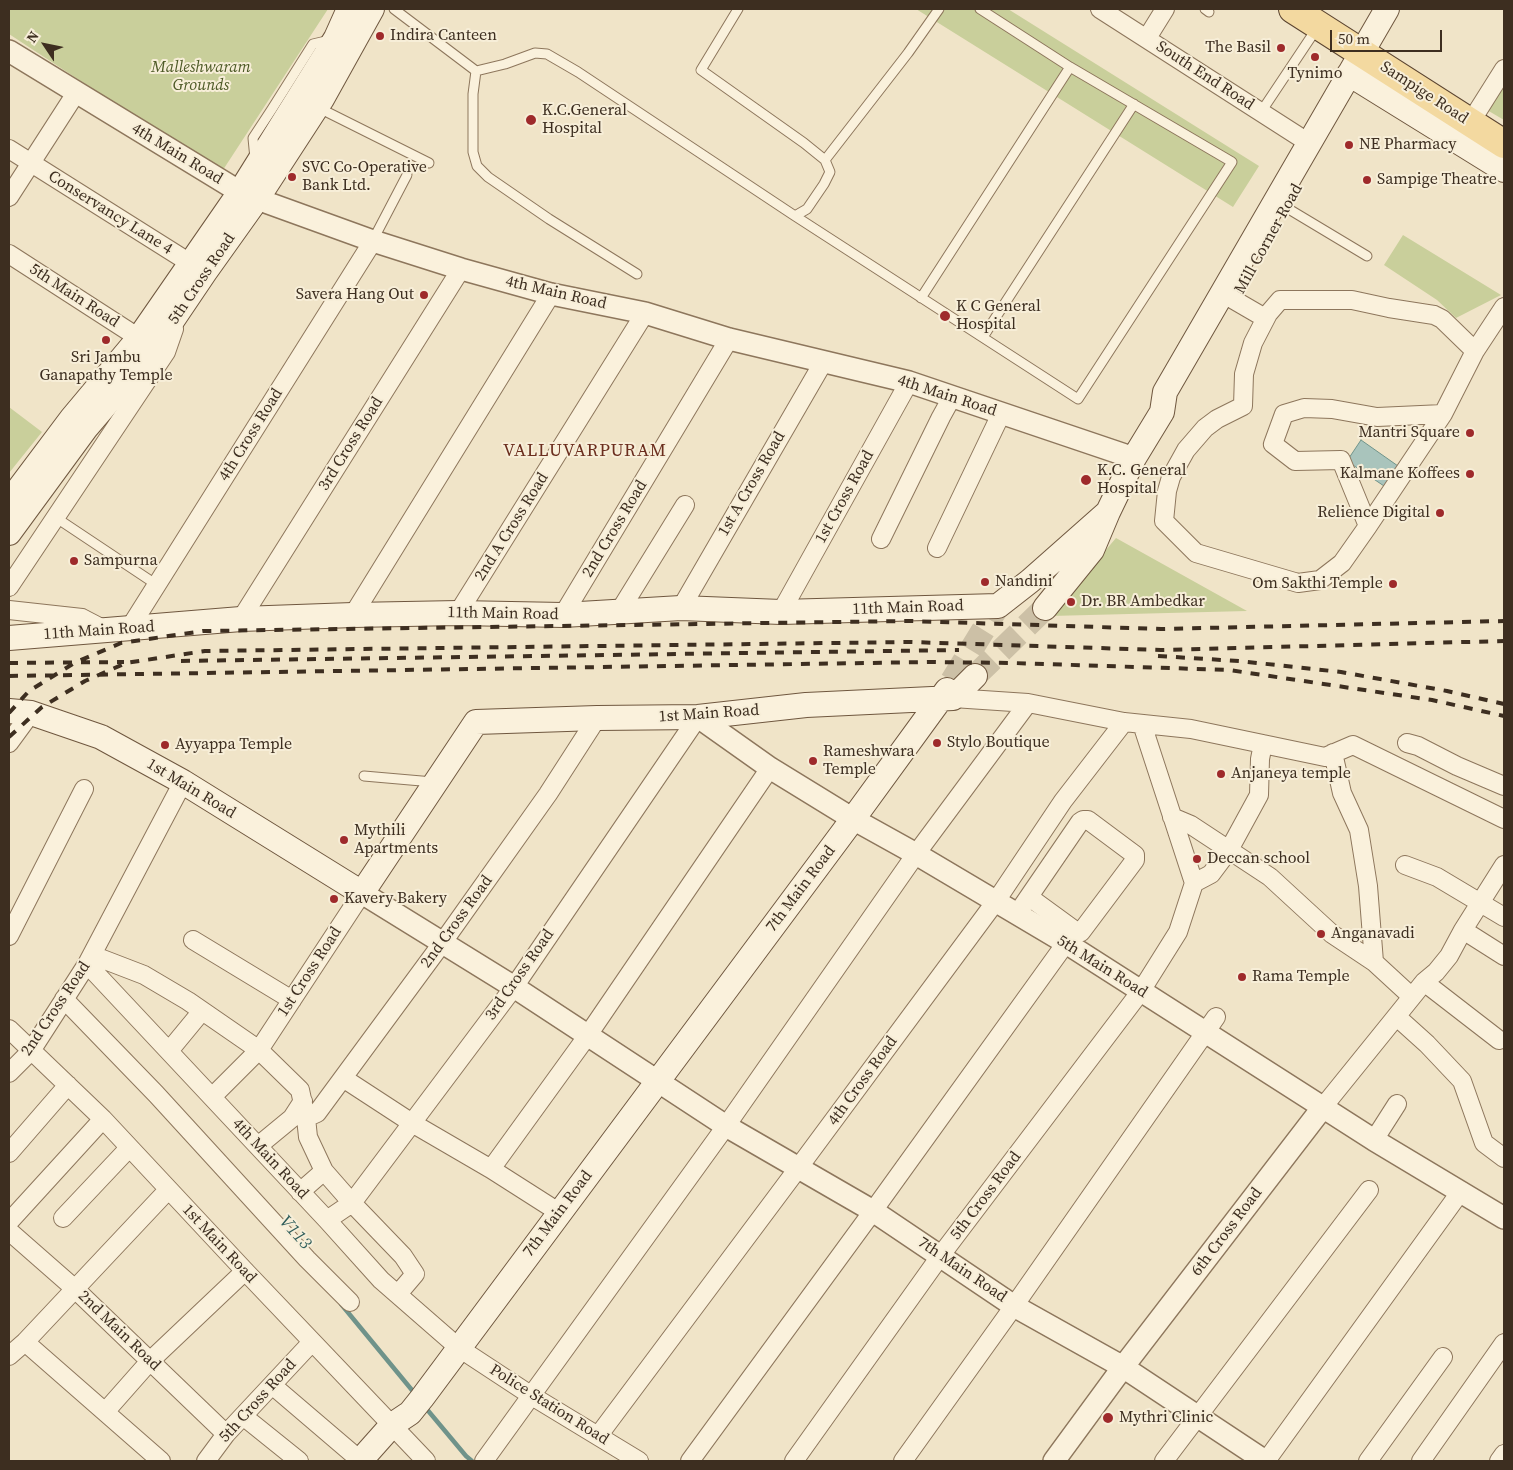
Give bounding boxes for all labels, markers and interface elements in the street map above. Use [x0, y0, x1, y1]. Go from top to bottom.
north arrow [20, 20, 70, 70]
scale bar [1333, 20, 1446, 52]
place label: Indira Canteen [390, 26, 497, 46]
text: N [21, 27, 44, 46]
text: 50 m [1338, 28, 1370, 49]
marker: Indira Canteen [374, 30, 386, 42]
street label: South End Road [1152, 37, 1258, 115]
place label: The Basil [1205, 38, 1271, 58]
marker: The Basil [1275, 42, 1287, 54]
marker: Tynimo [1309, 51, 1321, 63]
street label: Sampige Road [1377, 57, 1471, 129]
park label: Malleshwaram Grounds [151, 58, 251, 96]
place label: Tynimo [1288, 64, 1342, 84]
place label: K.C.General Hospital [542, 101, 627, 139]
marker: K.C.General Hospital [524, 113, 538, 127]
street label: 4th Main Road [128, 119, 226, 189]
place label: NE Pharmacy [1359, 135, 1456, 155]
marker: NE Pharmacy [1343, 139, 1355, 151]
place label: SVC Co-Operative Bank Ltd. [302, 158, 427, 196]
street label: Conservancy Lane 4 [44, 167, 176, 259]
place label: Sampige Theatre [1377, 170, 1497, 190]
marker: SVC Co-Operative Bank Ltd. [286, 171, 298, 183]
marker: Sampige Theatre [1361, 174, 1373, 186]
street label: Mill Corner Road [1231, 181, 1307, 297]
street label: 5th Cross Road [164, 230, 240, 328]
street label: 5th Main Road [25, 260, 123, 332]
street label: 4th Main Road [504, 272, 608, 314]
place label: Savera Hang Out [296, 285, 414, 305]
marker: Savera Hang Out [418, 289, 430, 301]
place label: K C General Hospital [956, 297, 1041, 335]
marker: K C General Hospital [938, 309, 952, 323]
marker: Sri Jambu Ganapathy Temple [100, 334, 112, 346]
place label: Sri Jambu Ganapathy Temple [39, 348, 173, 386]
street label: 4th Main Road [895, 371, 999, 421]
street label: 4th Cross Road [215, 385, 287, 485]
street label: 3rd Cross Road [315, 394, 387, 494]
place label: Mantri Square [1358, 423, 1460, 443]
marker: Mantri Square [1464, 427, 1476, 439]
street label: 1st A Cross Road [714, 428, 790, 540]
district label: VALLUVARPURAM [501, 440, 669, 462]
street label: 1st Cross Road [812, 447, 878, 547]
place label: K.C. General Hospital [1097, 461, 1187, 499]
place label: Kalmane Koffees [1340, 464, 1460, 484]
marker: Kalmane Koffees [1464, 468, 1476, 480]
street label: 2nd A Cross Road [471, 469, 553, 585]
marker: K.C. General Hospital [1079, 473, 1093, 487]
street label: 2nd Cross Road [578, 477, 652, 581]
place label: Relience Digital [1317, 503, 1430, 523]
marker: Relience Digital [1434, 507, 1446, 519]
place label: Sampurna [84, 551, 158, 571]
marker: Sampurna [68, 555, 80, 567]
place label: Nandini [995, 572, 1053, 592]
place label: Om Sakthi Temple [1252, 574, 1383, 594]
marker: Nandini [979, 576, 991, 588]
marker: Om Sakthi Temple [1387, 578, 1399, 590]
place label: Dr. BR Ambedkar [1081, 592, 1205, 612]
street label: 11th Main Road [852, 596, 964, 620]
marker: Dr. BR Ambedkar [1065, 596, 1077, 608]
street label: 11th Main Road [447, 603, 559, 625]
street label: 11th Main Road [43, 618, 155, 644]
street label: 1st Main Road [658, 701, 760, 727]
place label: Stylo Boutique [947, 733, 1050, 753]
place label: Ayyappa Temple [175, 735, 292, 755]
marker: Stylo Boutique [931, 737, 943, 749]
marker: Ayyappa Temple [159, 739, 171, 751]
place label: Rameshwara Temple [823, 742, 915, 780]
street label: 1st Main Road [143, 755, 239, 823]
marker: Rameshwara Temple [807, 755, 819, 767]
place label: Anjaneya temple [1231, 764, 1351, 784]
marker: Anjaneya temple [1215, 768, 1227, 780]
place label: Mythili Apartments [354, 821, 438, 859]
marker: Mythili Apartments [338, 834, 350, 846]
street label: 7th Main Road [762, 842, 840, 936]
place label: Deccan school [1207, 849, 1310, 869]
marker: Deccan school [1191, 853, 1203, 865]
street label: 2nd Cross Road [417, 872, 497, 972]
place label: Kavery Bakery [344, 889, 447, 909]
marker: Kavery Bakery [328, 893, 340, 905]
street label: 1st Cross Road [274, 923, 346, 1021]
place label: Anganavadi [1331, 924, 1415, 944]
street label: 3rd Cross Road [482, 926, 558, 1024]
marker: Anganavadi [1315, 928, 1327, 940]
street label: 5th Main Road [1053, 932, 1151, 1002]
street label: 2nd Cross Road [17, 958, 95, 1060]
place label: Rama Temple [1252, 967, 1350, 987]
marker: Rama Temple [1236, 971, 1248, 983]
street label: 4th Cross Road [824, 1033, 902, 1129]
street label: 4th Main Road [228, 1115, 312, 1203]
street label: 5th Cross Road [946, 1148, 1026, 1244]
street label: 7th Main Road [519, 1167, 597, 1261]
street label: 6th Cross Road [1187, 1184, 1267, 1280]
street label: 1st Main Road [178, 1201, 260, 1287]
water label: V113 [274, 1211, 316, 1255]
street label: 7th Main Road [914, 1233, 1010, 1307]
street label: 2nd Main Road [74, 1287, 164, 1375]
street label: 5th Cross Road [215, 1355, 301, 1447]
street label: Police Station Road [486, 1361, 612, 1449]
place label: Mythri Clinic [1119, 1408, 1213, 1428]
marker: Mythri Clinic [1101, 1411, 1115, 1425]

